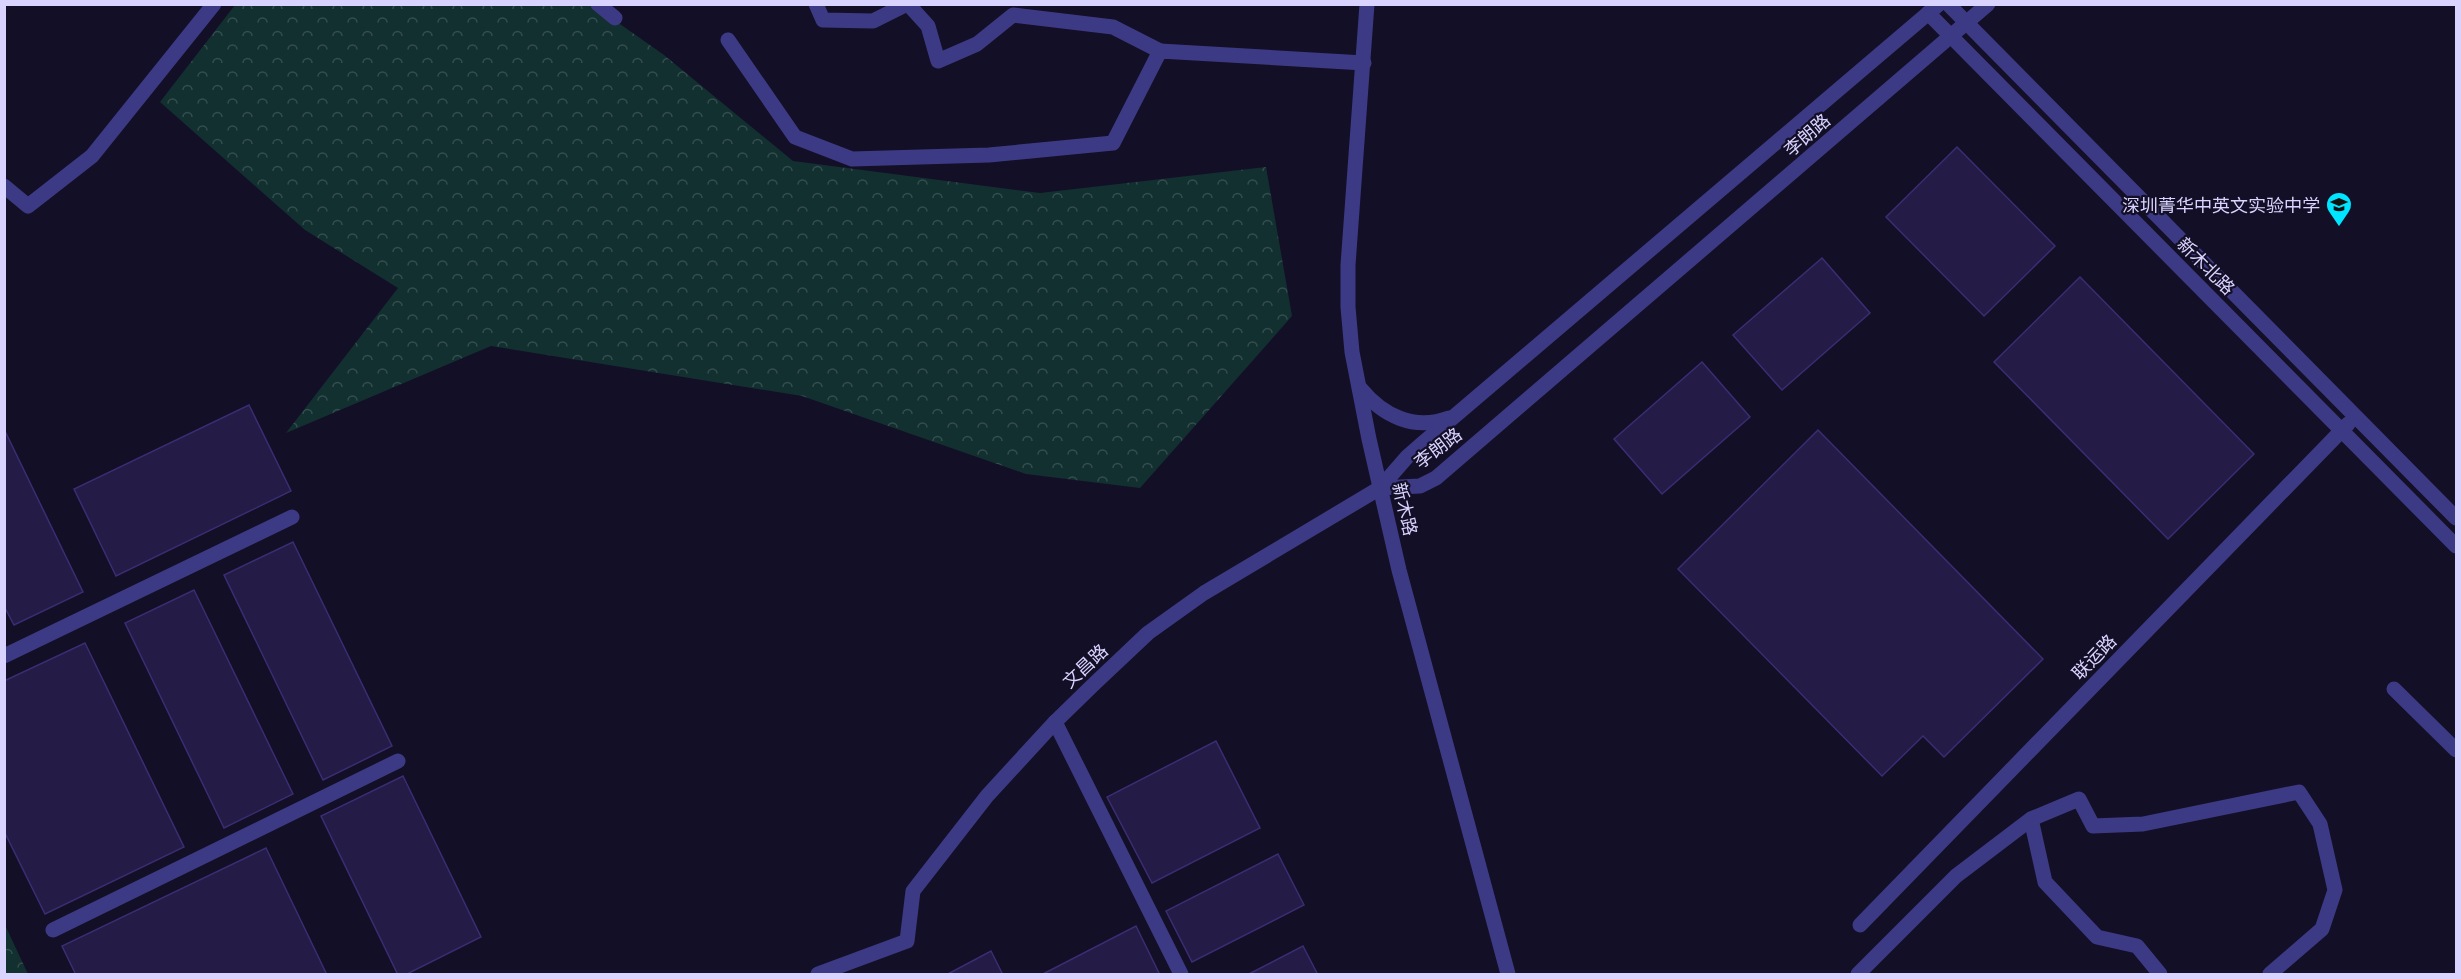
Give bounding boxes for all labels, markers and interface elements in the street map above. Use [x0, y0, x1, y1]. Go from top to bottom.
street label: 李朗路 [1780, 109, 1834, 161]
school or university icon: 深圳菁华中英文实验中学 [2324, 190, 2354, 228]
place label: 深圳菁华中英文实验中学 [2122, 195, 2320, 216]
street label: 新木北路 [2173, 233, 2239, 299]
street label: 李朗路 [1410, 423, 1466, 473]
street label: 新木路 [1389, 480, 1421, 538]
street label: 联运路 [2068, 630, 2120, 684]
street label: 文昌路 [1058, 640, 1112, 692]

